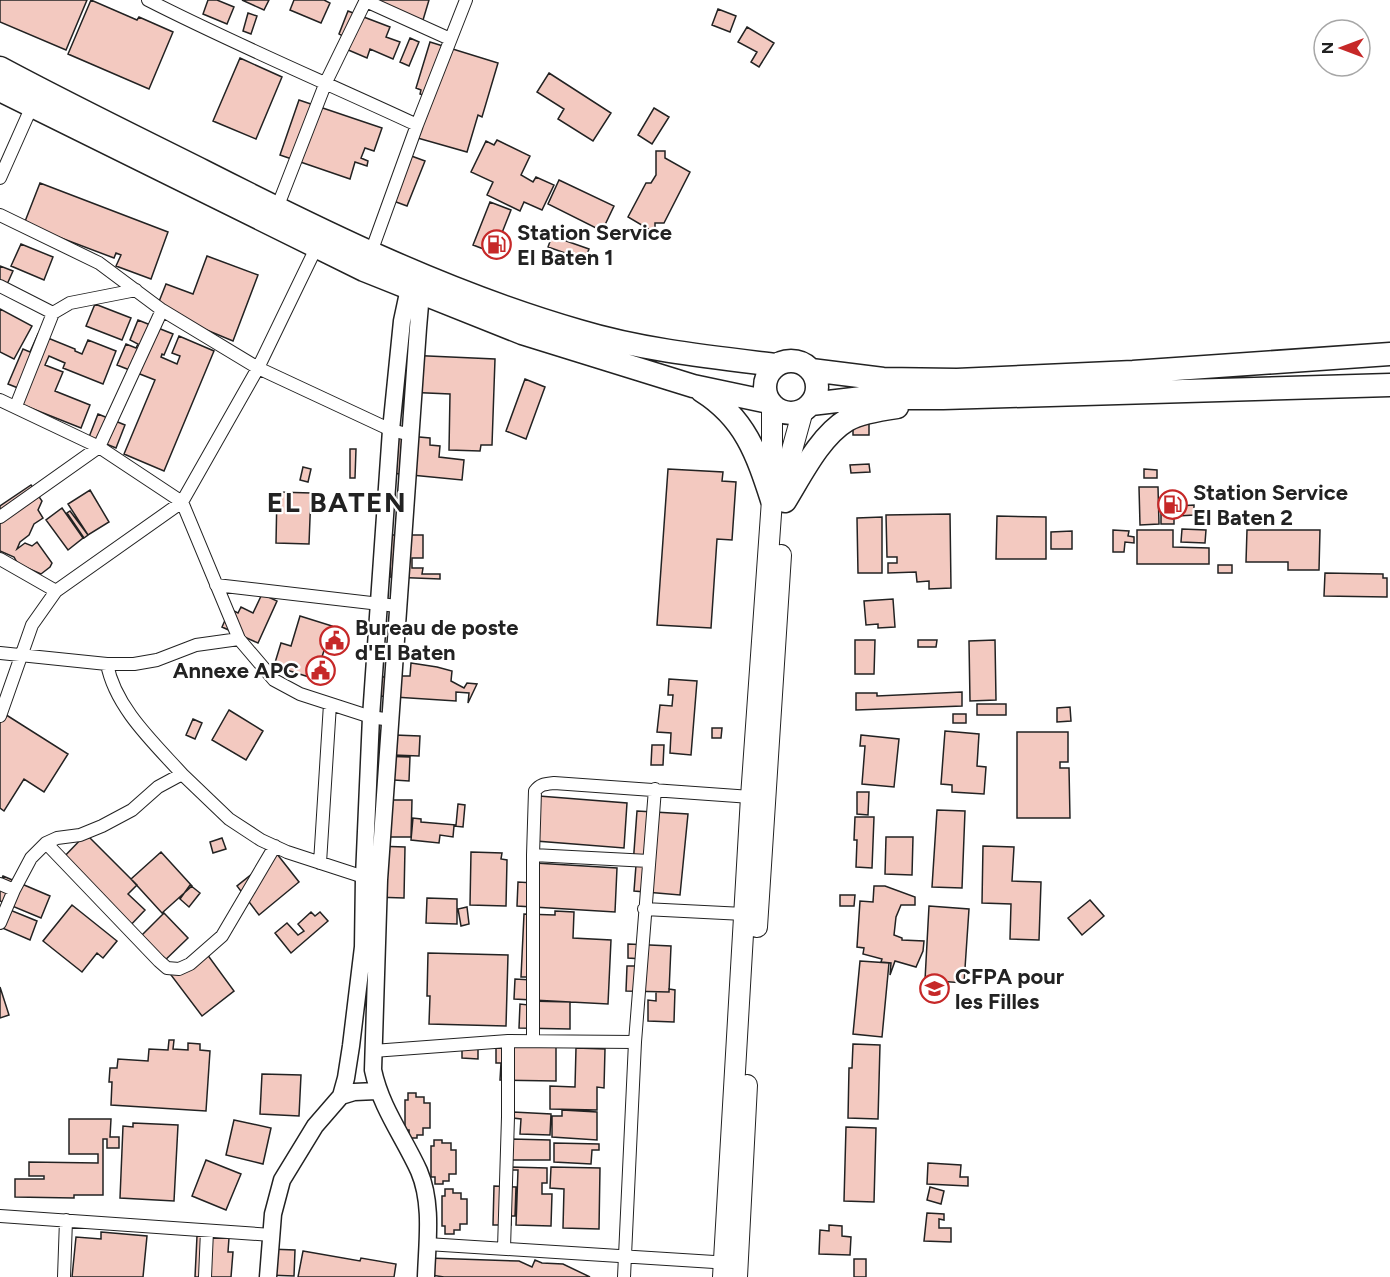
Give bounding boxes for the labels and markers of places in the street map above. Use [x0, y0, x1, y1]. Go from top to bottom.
place label: Station Service El Baten 1 [517, 219, 672, 271]
fuel station icon: Station Service El Baten 1 [480, 229, 512, 261]
place label: Station Service El Baten 2 [1193, 479, 1348, 531]
fuel station icon: Station Service El Baten 2 [1156, 489, 1188, 521]
place label: Bureau de poste d'El Baten [355, 614, 519, 666]
public building icon: Bureau de poste d'El Baten [318, 624, 350, 656]
public building icon: Annexe APC [304, 654, 336, 686]
place label: Annexe APC [173, 657, 299, 684]
place label: CFPA pour les Filles [955, 963, 1065, 1015]
school or university icon: CFPA pour les Filles [918, 973, 950, 1005]

